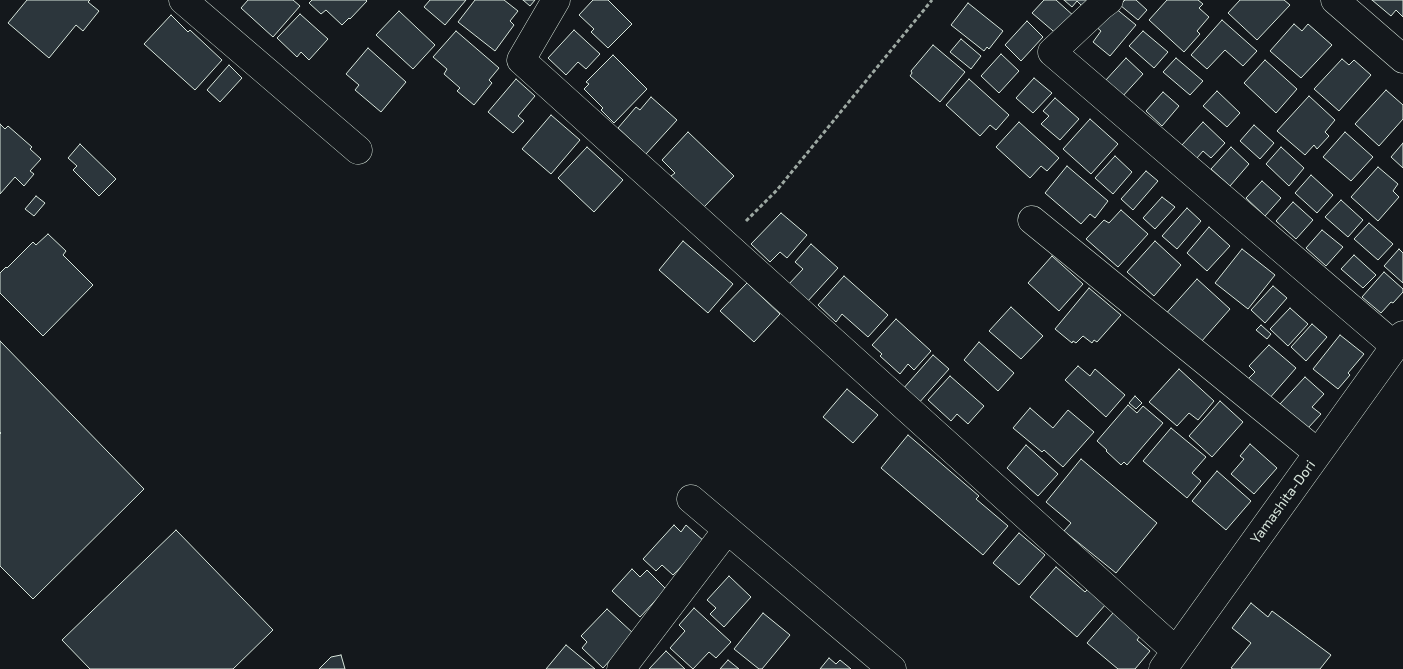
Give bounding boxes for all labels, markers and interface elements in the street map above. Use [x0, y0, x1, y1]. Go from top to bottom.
street label: Yamashita-Dori [1247, 457, 1319, 547]

